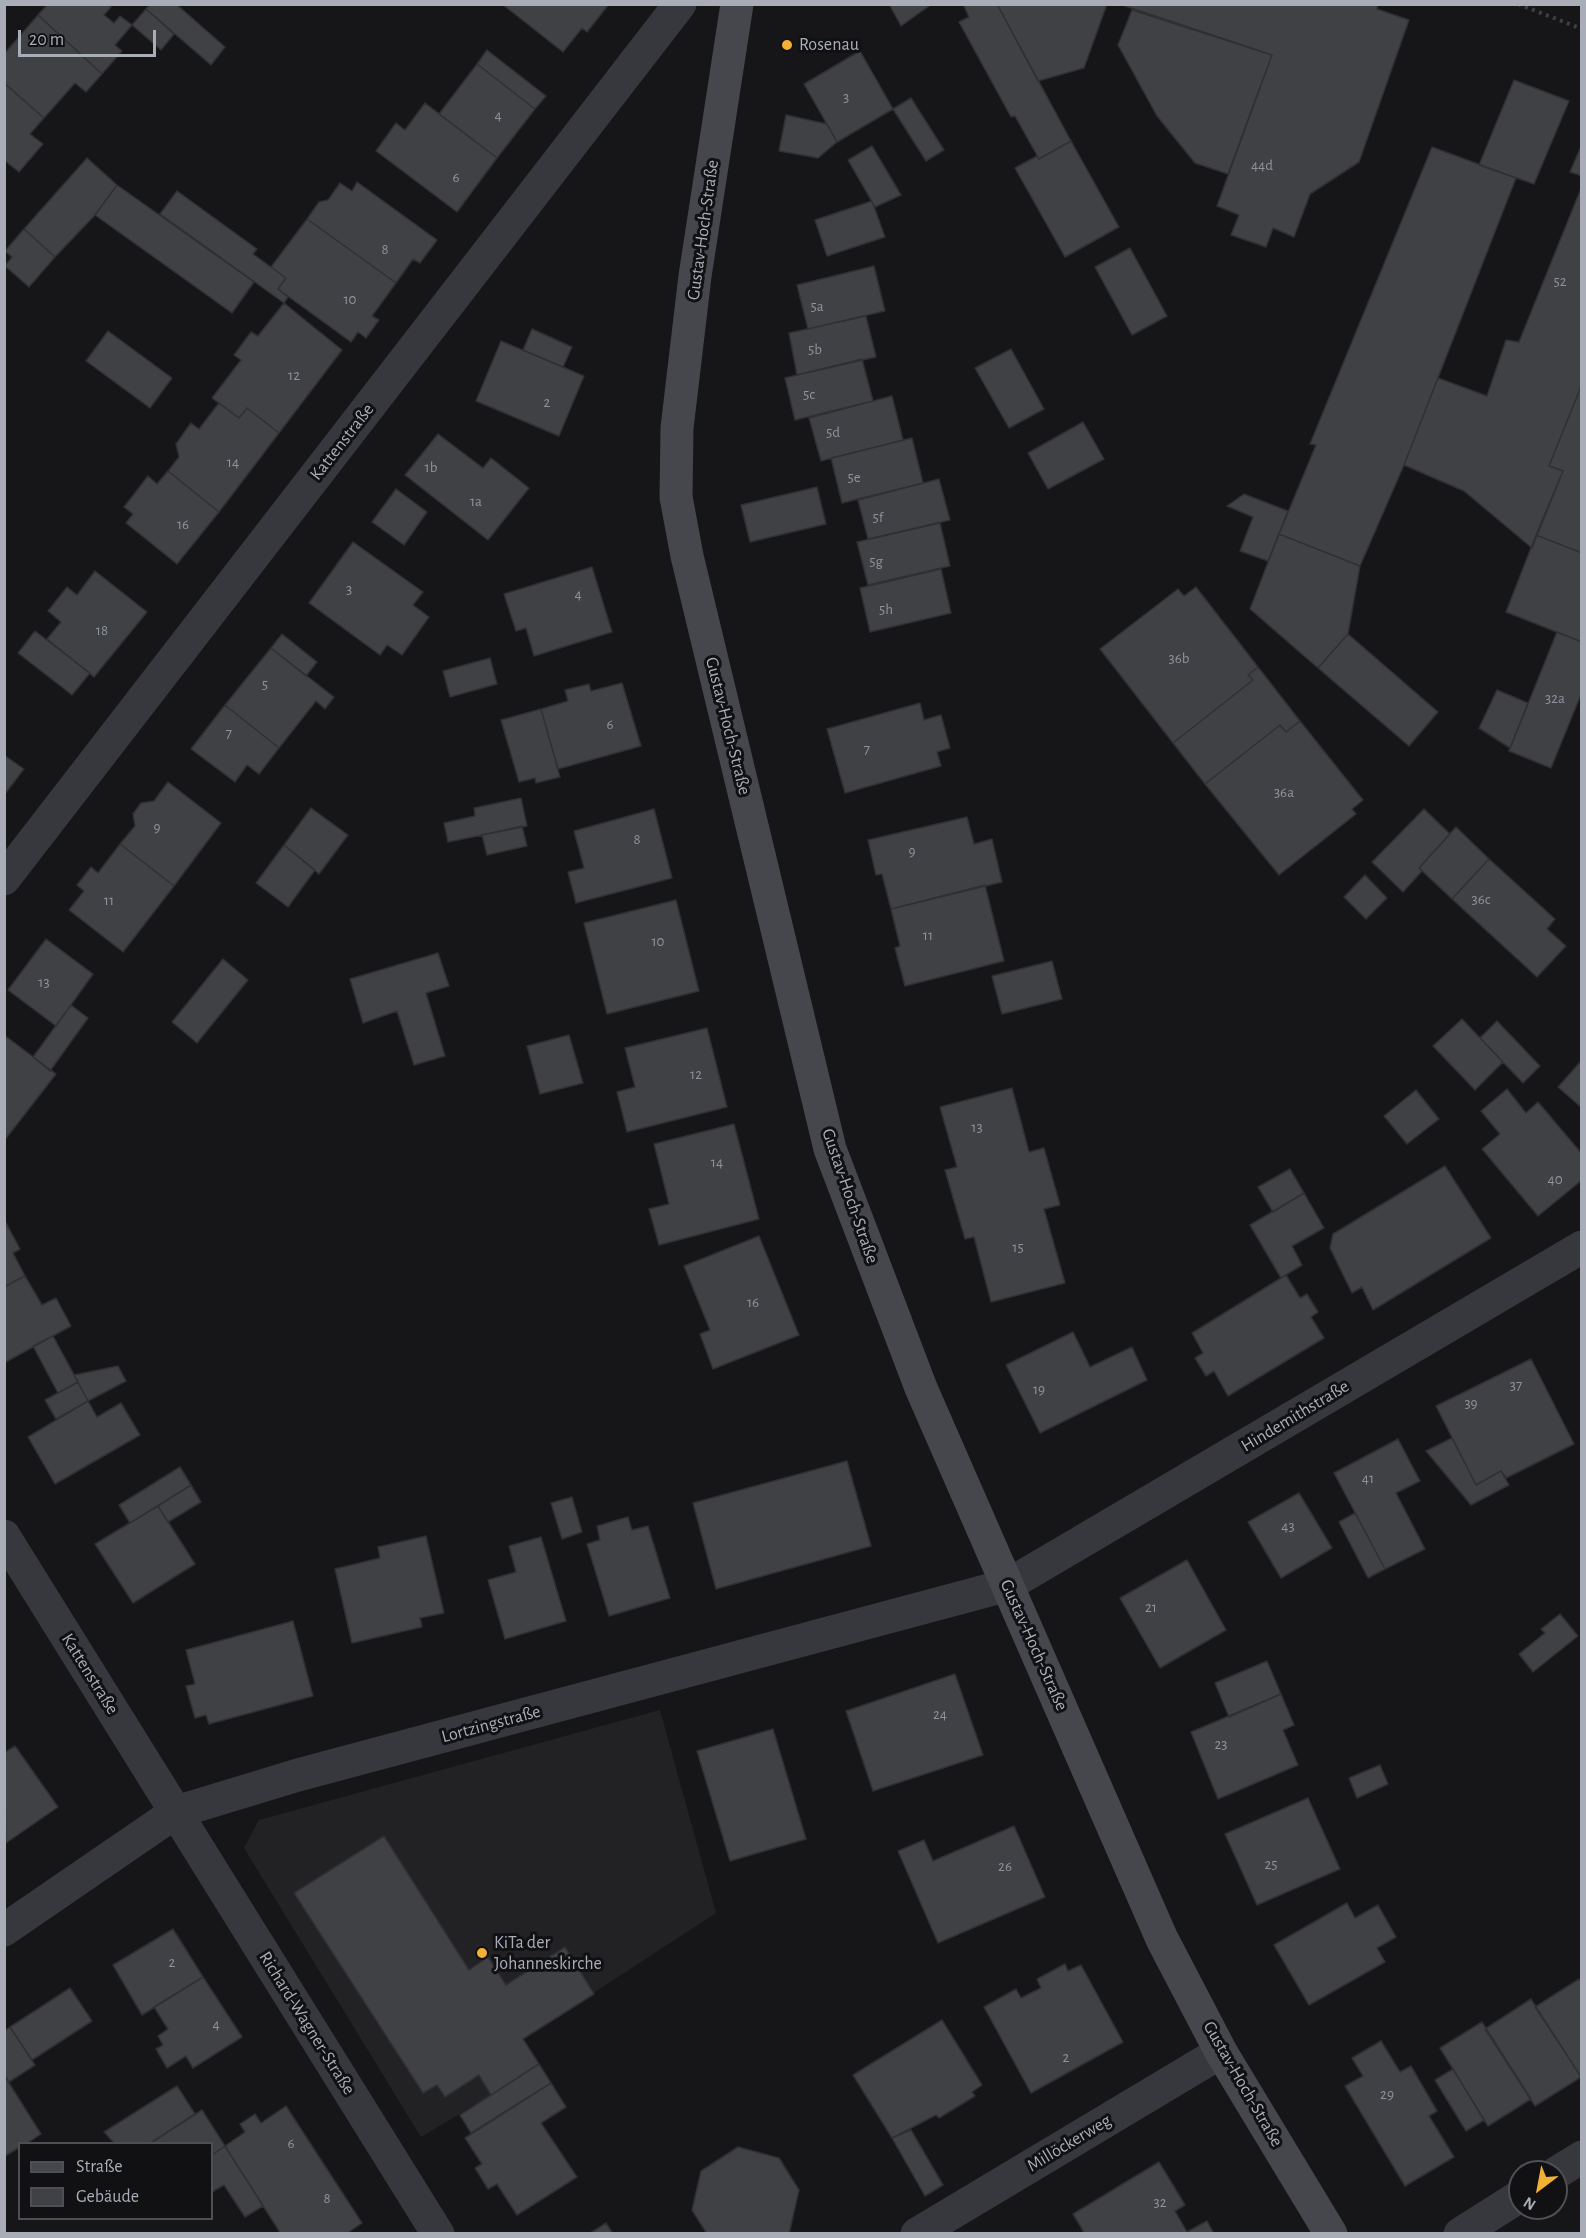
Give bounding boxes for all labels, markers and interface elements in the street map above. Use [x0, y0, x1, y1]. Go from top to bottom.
scale bar [21, 18, 159, 56]
text: 20 m [29, 31, 64, 49]
place label: Rosenau [799, 34, 859, 56]
marker: Rosenau [780, 38, 794, 52]
house number: 3 [843, 88, 849, 106]
house number: 4 [494, 106, 502, 124]
house number: 44d [1251, 156, 1273, 174]
street label: Gustav-Hoch-Straße [682, 159, 724, 301]
house number: 6 [452, 168, 460, 186]
house number: 8 [381, 240, 389, 258]
house number: 52 [1553, 272, 1567, 290]
house number: 10 [343, 290, 357, 308]
house number: 5a [810, 297, 824, 315]
house number: 5b [808, 340, 822, 358]
house number: 12 [288, 366, 300, 384]
house number: 5c [803, 385, 815, 403]
house number: 2 [544, 393, 550, 411]
street label: Kattenstraße [305, 399, 379, 485]
house number: 5d [826, 423, 840, 441]
house number: 14 [227, 453, 239, 471]
house number: 1b [425, 458, 437, 476]
house number: 5e [847, 468, 861, 486]
house number: 1a [470, 492, 482, 510]
house number: 5f [873, 508, 883, 526]
house number: 16 [177, 515, 189, 533]
house number: 5g [869, 552, 883, 570]
house number: 3 [346, 580, 352, 598]
house number: 4 [574, 585, 582, 603]
house number: 5h [879, 600, 893, 618]
house number: 18 [96, 621, 108, 639]
house number: 36b [1169, 649, 1189, 667]
street label: Gustav-Hoch-Straße [700, 655, 756, 797]
house number: 5 [262, 675, 268, 693]
house number: 32a [1545, 689, 1565, 707]
house number: 6 [606, 715, 614, 733]
house number: 7 [226, 724, 232, 742]
house number: 7 [864, 740, 870, 758]
house number: 36a [1274, 783, 1294, 801]
house number: 9 [153, 818, 161, 836]
house number: 8 [633, 830, 641, 848]
house number: 9 [908, 842, 916, 860]
house number: 36c [1471, 890, 1491, 908]
house number: 11 [104, 891, 114, 909]
house number: 11 [923, 926, 933, 944]
house number: 10 [651, 932, 665, 950]
house number: 13 [38, 973, 50, 991]
house number: 12 [690, 1065, 702, 1083]
house number: 13 [971, 1118, 983, 1136]
street label: Gustav-Hoch-Straße [817, 1126, 883, 1266]
house number: 14 [711, 1153, 723, 1171]
house number: 40 [1547, 1170, 1563, 1188]
house number: 15 [1012, 1238, 1024, 1256]
house number: 16 [747, 1293, 759, 1311]
street label: Hindemithstraße [1237, 1375, 1353, 1457]
house number: 37 [1510, 1376, 1522, 1394]
house number: 19 [1033, 1380, 1045, 1398]
house number: 39 [1464, 1394, 1478, 1412]
house number: 41 [1362, 1469, 1374, 1487]
house number: 43 [1281, 1517, 1295, 1535]
street label: Gustav-Hoch-Straße [995, 1576, 1073, 1714]
house number: 21 [1145, 1598, 1157, 1616]
street label: Kattenstraße [57, 1630, 123, 1718]
street label: Lortzingstraße [439, 1700, 543, 1748]
house number: 24 [933, 1705, 947, 1723]
house number: 23 [1214, 1735, 1228, 1753]
house number: 25 [1264, 1855, 1278, 1873]
house number: 26 [998, 1857, 1012, 1875]
place label: KiTa der Johanneskirche [494, 1932, 602, 1974]
marker: KiTa der Johanneskirche [475, 1946, 489, 1960]
street label: Richard-Wagner-Straße [254, 1947, 360, 2099]
house number: 2 [169, 1953, 175, 1971]
house number: 4 [212, 2015, 220, 2033]
street label: Gustav-Hoch-Straße [1198, 2017, 1288, 2151]
house number: 2 [1063, 2048, 1069, 2066]
house number: 29 [1380, 2085, 1394, 2103]
street label: Millöckerweg [1023, 2109, 1115, 2177]
house number: 6 [287, 2134, 295, 2152]
legend [18, 2142, 213, 2220]
text: Straße [76, 2158, 122, 2176]
north arrow [1508, 2160, 1568, 2220]
text: Gebäude [76, 2188, 139, 2206]
house number: 8 [323, 2189, 331, 2207]
house number: 32 [1153, 2193, 1167, 2211]
text: N [1521, 2194, 1538, 2213]

